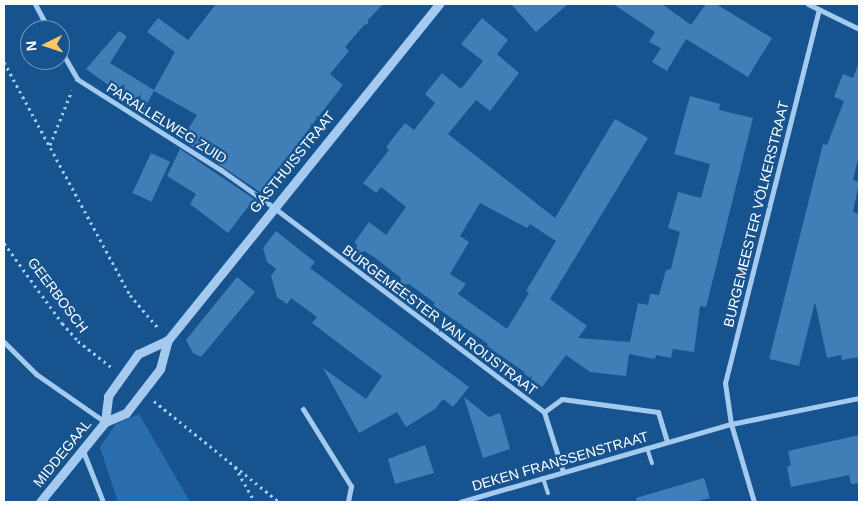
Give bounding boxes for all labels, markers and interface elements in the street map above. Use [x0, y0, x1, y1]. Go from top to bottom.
north arrow [20, 20, 70, 70]
text: N [23, 40, 39, 52]
street label: PARALLELWEG ZUID [104, 79, 230, 167]
street label: BURGEMEESTER VÖLKERSTRAAT [720, 99, 792, 329]
street label: GASTHUISSTRAAT [246, 108, 338, 216]
street label: BURGEMEESTER VAN ROIJSTRAAT [339, 241, 541, 399]
street label: GEERBOSCH [24, 254, 92, 336]
street label: MIDDEGAAL [30, 416, 94, 490]
street label: DEKEN FRANSSENSTRAAT [470, 428, 650, 494]

